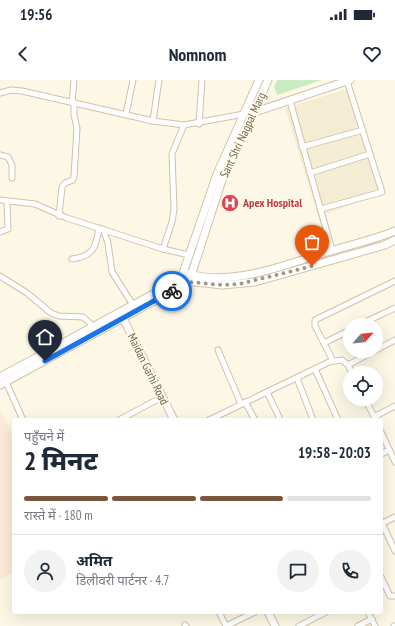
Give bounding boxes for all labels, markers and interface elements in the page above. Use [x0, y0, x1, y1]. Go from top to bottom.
text: 19:56 [20, 5, 52, 24]
icon: back [12, 43, 34, 65]
text: Nomnom [169, 43, 226, 66]
icon: heart [361, 43, 383, 65]
street label: Sant Shri Nagpal Marg [216, 90, 269, 180]
hospital icon: Apex Hospital [220, 193, 240, 213]
place label: Apex Hospital [242, 195, 302, 210]
pin [295, 225, 329, 266]
icon: bag [301, 231, 323, 253]
courier [152, 271, 192, 311]
icon: bike [161, 280, 183, 302]
north arrow [343, 318, 383, 358]
map controls [343, 318, 383, 406]
pin [28, 320, 62, 361]
icon: home [34, 326, 56, 348]
street label: Maidan Garhi Road [125, 331, 172, 407]
button: locate [343, 366, 383, 406]
text: पहुँचने में [24, 428, 64, 445]
text: 19:58–20:03 [298, 443, 371, 462]
text: 2 मिनट [24, 444, 98, 477]
text: रास्ते में · 180 m [24, 507, 93, 524]
button: person [24, 550, 66, 592]
button: chat [277, 550, 319, 592]
button: phone [329, 550, 371, 592]
text: अमित [76, 551, 112, 570]
text: डिलीवरी पार्टनर · 4.7 [76, 572, 169, 589]

